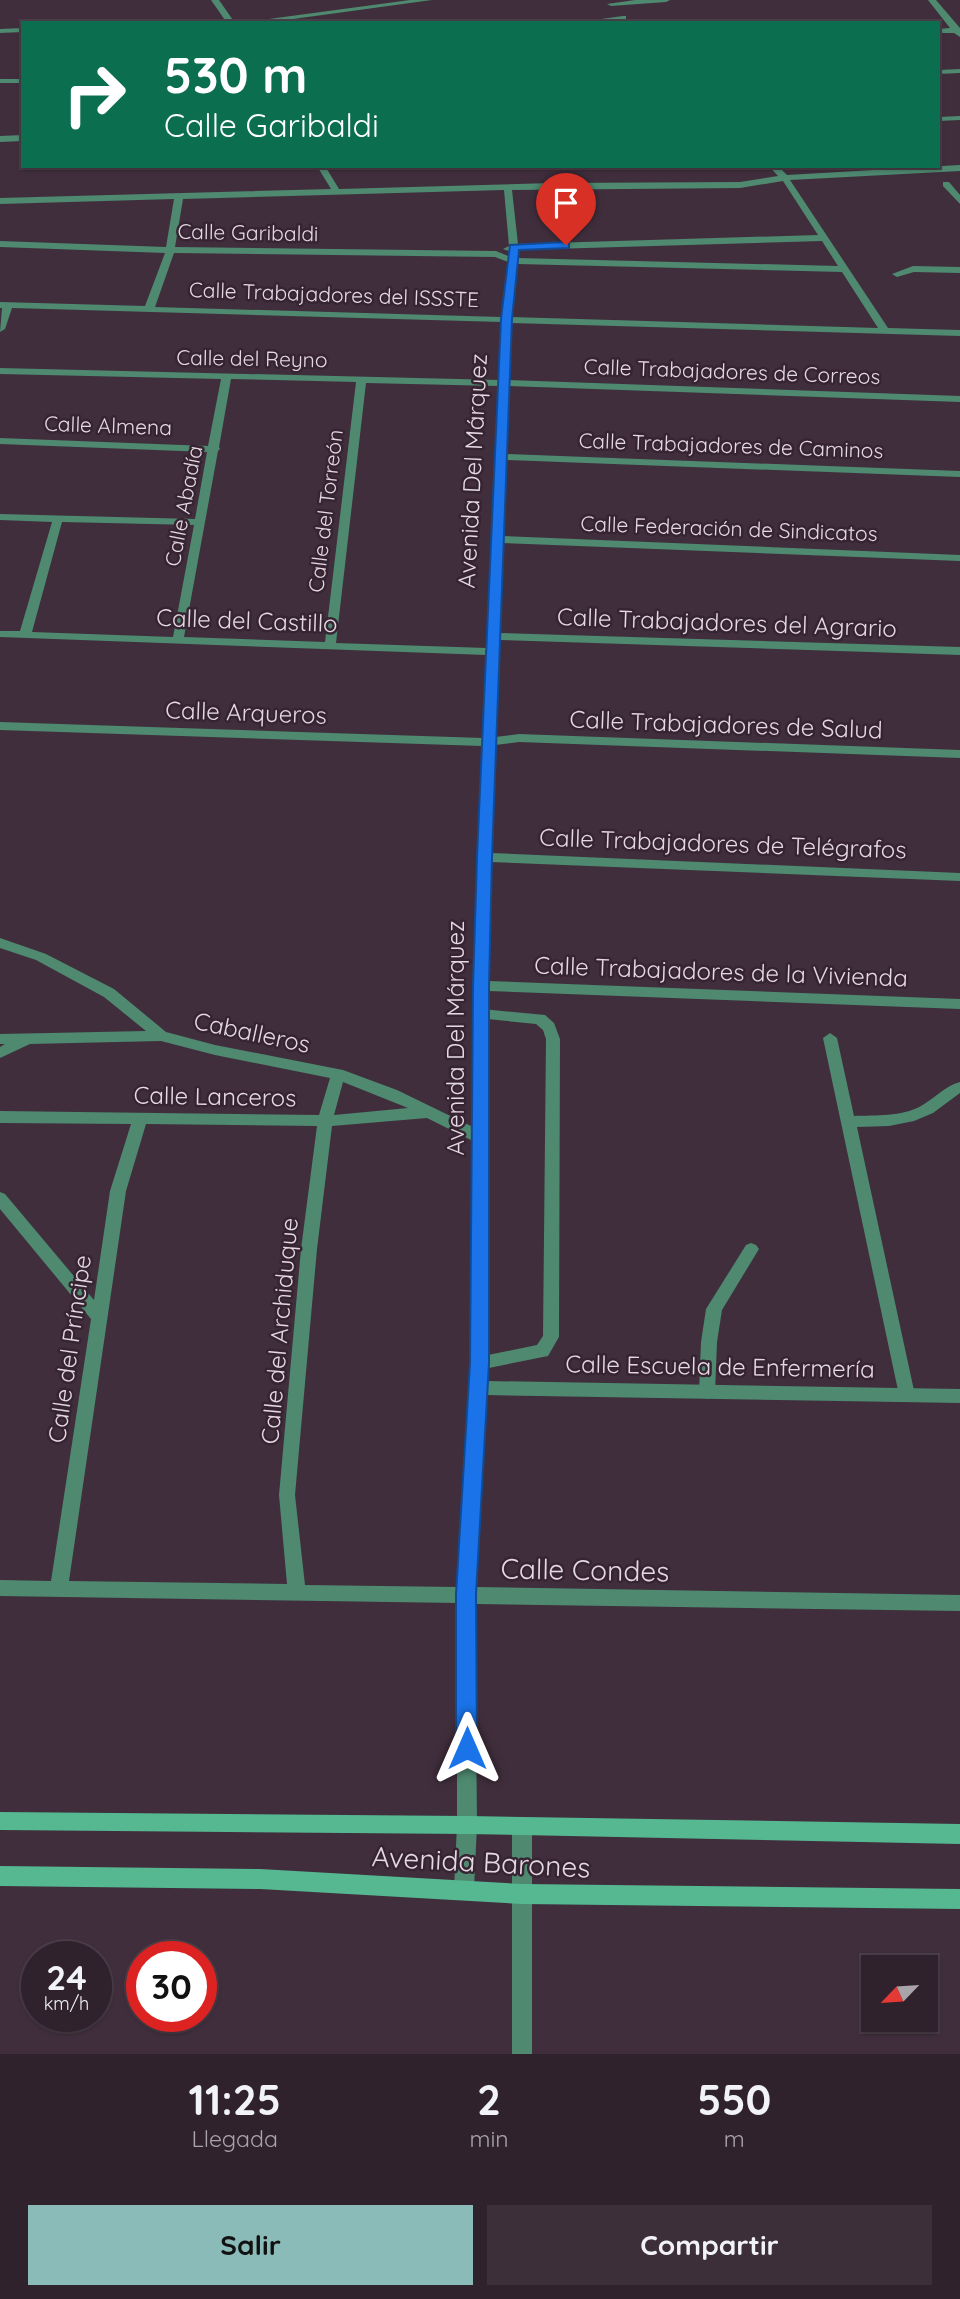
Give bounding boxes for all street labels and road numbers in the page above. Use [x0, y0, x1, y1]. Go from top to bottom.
street label: Calle Garibaldi [177, 218, 319, 246]
street label: Calle Trabajadores del ISSSTE [189, 276, 480, 312]
street label: Calle del Reyno [176, 344, 328, 372]
street label: Avenida Del Márquez [451, 353, 493, 589]
street label: Calle Trabajadores de Correos [583, 353, 881, 389]
street label: Calle Almena [44, 410, 172, 440]
street label: Calle Trabajadores de Caminos [578, 427, 884, 463]
street label: Calle del Torreón [302, 428, 348, 594]
street label: Calle Abadía [159, 443, 207, 568]
street label: Calle Federación de Sindicatos [580, 510, 878, 546]
street label: Calle Trabajadores del Agrario [557, 601, 897, 643]
street label: Calle del Castillo [156, 602, 338, 638]
street label: Calle Arqueros [165, 694, 327, 730]
street label: Calle Trabajadores de Salud [569, 704, 883, 744]
street label: Calle Trabajadores de Telégrafos [539, 822, 907, 864]
street label: Avenida Del Márquez [440, 920, 470, 1156]
street label: Calle Trabajadores de la Vivienda [534, 949, 908, 993]
street label: Caballeros [191, 1005, 313, 1059]
street label: Calle Lanceros [133, 1080, 297, 1112]
street label: Calle del Archiduque [254, 1216, 304, 1445]
street label: Calle del Príncipe [41, 1253, 97, 1445]
street label: Calle Escuela de Enfermería [565, 1348, 875, 1384]
street label: Calle Condes [500, 1551, 670, 1588]
street label: Avenida Barones [371, 1838, 591, 1885]

